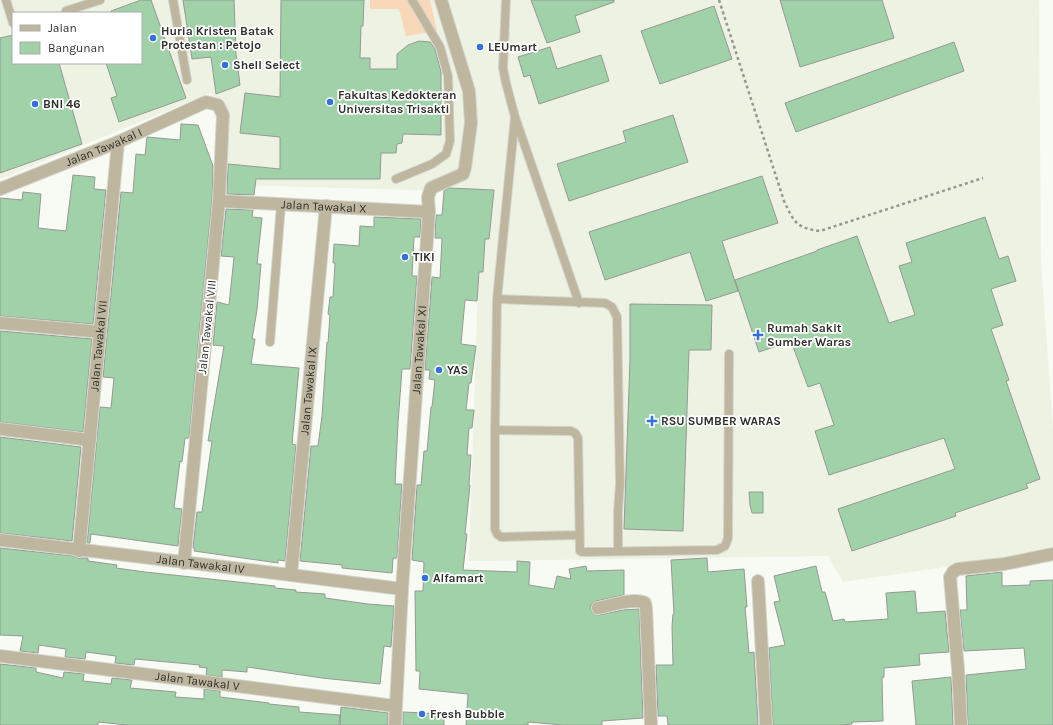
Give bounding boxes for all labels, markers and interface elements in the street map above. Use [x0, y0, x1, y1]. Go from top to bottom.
legend [12, 12, 142, 64]
text: Jalan [48, 21, 77, 35]
place label: Huria Kristen Batak Protestan : Petojo [161, 24, 274, 52]
marker: Huria Kristen Batak Protestan : Petojo [148, 33, 158, 43]
place label: LEUmart [488, 40, 537, 54]
text: Bangunan [48, 41, 104, 55]
marker: LEUmart [475, 42, 485, 52]
place label: Shell Select [233, 58, 300, 72]
marker: Shell Select [220, 60, 230, 70]
place label: Fakultas Kedokteran Universitas Trisakti [338, 88, 456, 116]
place label: BNI 46 [43, 97, 81, 111]
marker: Fakultas Kedokteran Universitas Trisakti [325, 97, 335, 107]
marker: BNI 46 [30, 99, 40, 109]
street label: Jalan Tawakal I [64, 125, 144, 169]
street label: Jalan Tawakal X [281, 197, 367, 216]
place label: TIKI [413, 250, 435, 264]
marker: TIKI [400, 252, 410, 262]
street label: Jalan Tawakal VIII [195, 279, 219, 375]
street label: Jalan Tawakal VII [87, 300, 110, 392]
street label: Jalan Tawakal XI [409, 305, 429, 395]
place label: Rumah Sakit Sumber Waras [767, 321, 851, 349]
marker: Rumah Sakit Sumber Waras [752, 329, 764, 341]
street label: Jalan Tawakal IX [297, 346, 320, 436]
place label: YAS [447, 363, 468, 377]
marker: YAS [434, 365, 444, 375]
place label: RSU SUMBER WARAS [661, 414, 781, 428]
marker: RSU SUMBER WARAS [646, 415, 658, 427]
street label: Jalan Tawakal IV [156, 552, 245, 576]
place label: Alfamart [433, 571, 484, 585]
marker: Alfamart [420, 573, 430, 583]
street label: Jalan Tawakal V [154, 669, 241, 693]
place label: Fresh Bubble [430, 707, 505, 721]
marker: Fresh Bubble [417, 709, 427, 719]

